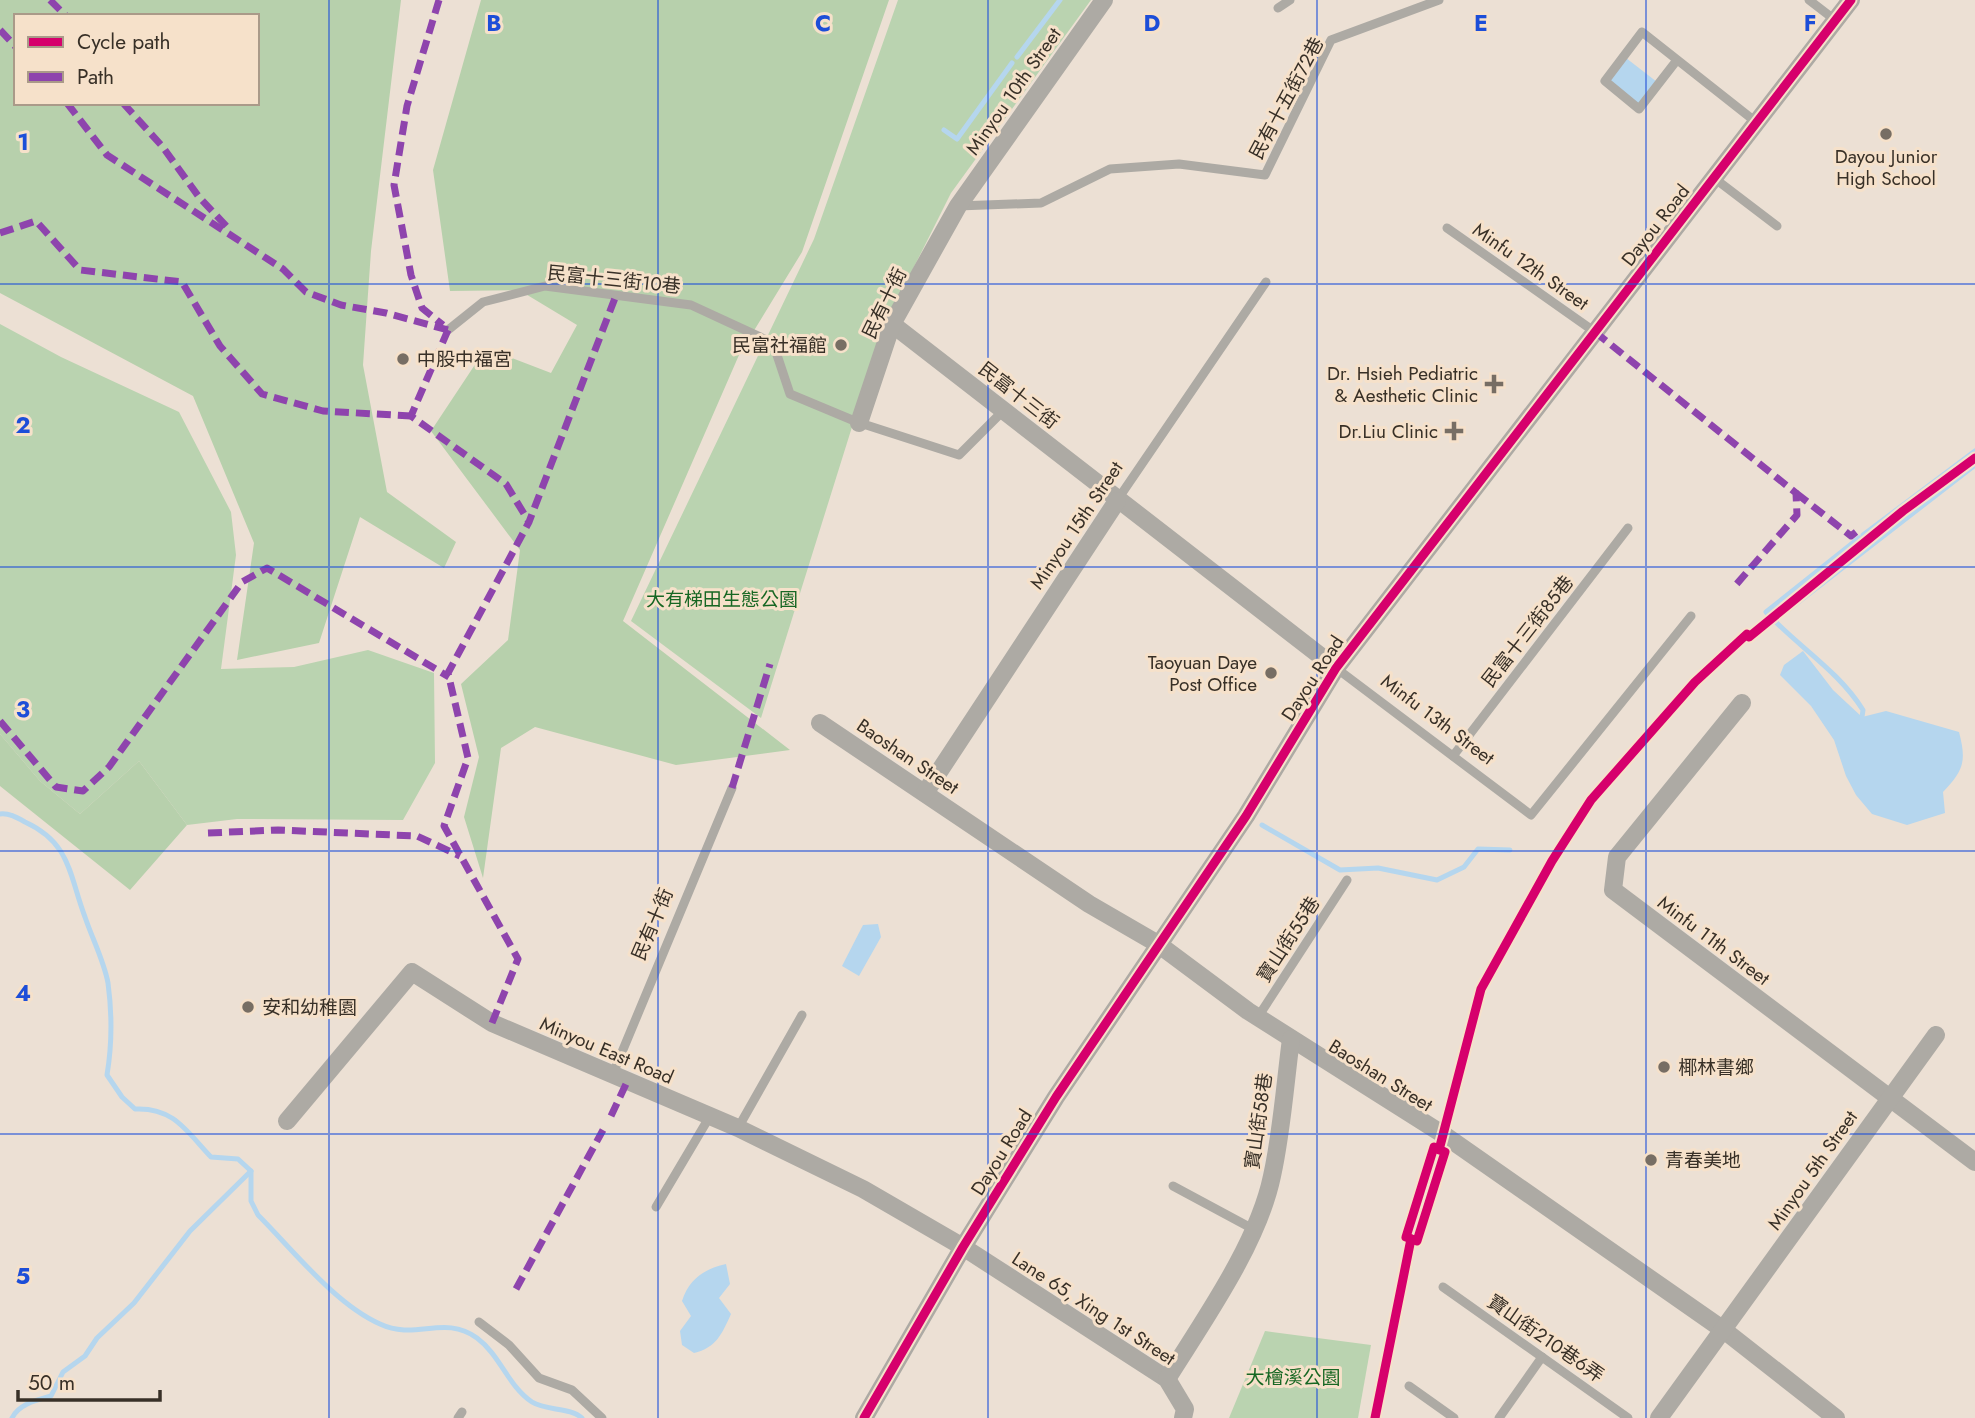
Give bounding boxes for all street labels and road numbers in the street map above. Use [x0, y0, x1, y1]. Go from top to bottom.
street label: Minyou 10th Street [959, 22, 1068, 160]
street label: 民有十五街72巷 [1243, 32, 1330, 164]
street label: Dayou Road [1615, 179, 1696, 272]
street label: Minfu 12th Street [1467, 216, 1595, 317]
street label: 民富十三街10巷 [546, 259, 682, 300]
street label: 民有十街 [856, 263, 913, 343]
street label: 民富十三街 [973, 356, 1064, 435]
street label: Minyou 15th Street [1024, 456, 1130, 595]
street label: 民富十三街85巷 [1475, 570, 1580, 693]
street label: Dayou Road [1275, 630, 1350, 726]
street label: Minfu 13th Street [1375, 668, 1500, 771]
street label: Baoshan Street [851, 712, 964, 801]
street label: 民有十街 [625, 884, 680, 964]
street label: Minfu 11th Street [1652, 889, 1776, 992]
street label: 寶山街55巷 [1251, 891, 1326, 987]
street label: Minyou East Road [536, 1010, 678, 1091]
street label: Baoshan Street [1324, 1033, 1438, 1118]
street label: 寶山街58巷 [1238, 1071, 1279, 1171]
street label: Dayou Road [964, 1104, 1039, 1201]
street label: Minyou 5th Street [1761, 1105, 1864, 1236]
street label: Lane 65, Xing 1st Street [1007, 1245, 1181, 1372]
street label: 寶山街210巷6弄 [1482, 1288, 1609, 1389]

